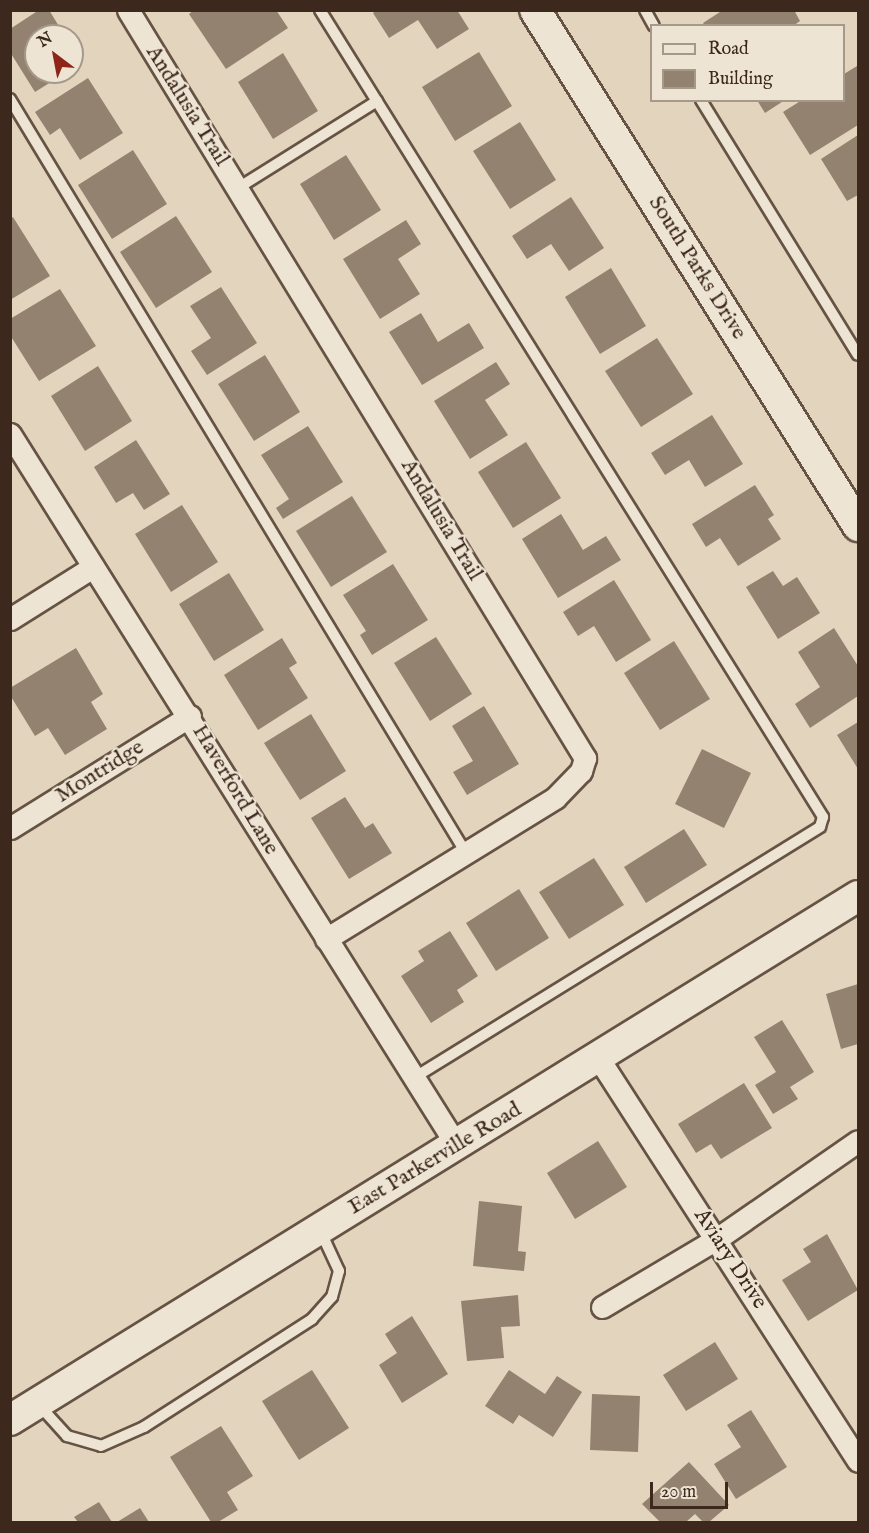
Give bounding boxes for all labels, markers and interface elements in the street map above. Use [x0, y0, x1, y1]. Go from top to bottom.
north arrow [24, 24, 84, 84]
legend [650, 24, 845, 102]
text: N [34, 28, 57, 53]
text: Road [708, 38, 749, 61]
street label: Andalusia Trail [140, 41, 234, 171]
text: Building [708, 68, 773, 91]
street label: South Parks Drive [642, 191, 752, 345]
street label: Andalusia Trail [394, 455, 488, 585]
street label: Haverford Lane [186, 720, 284, 860]
street label: Montridge [51, 735, 149, 809]
street label: East Parkerville Road [344, 1097, 526, 1221]
street label: Aviary Drive [688, 1204, 772, 1314]
scale bar [653, 1470, 731, 1508]
text: 20 m [661, 1481, 696, 1504]

